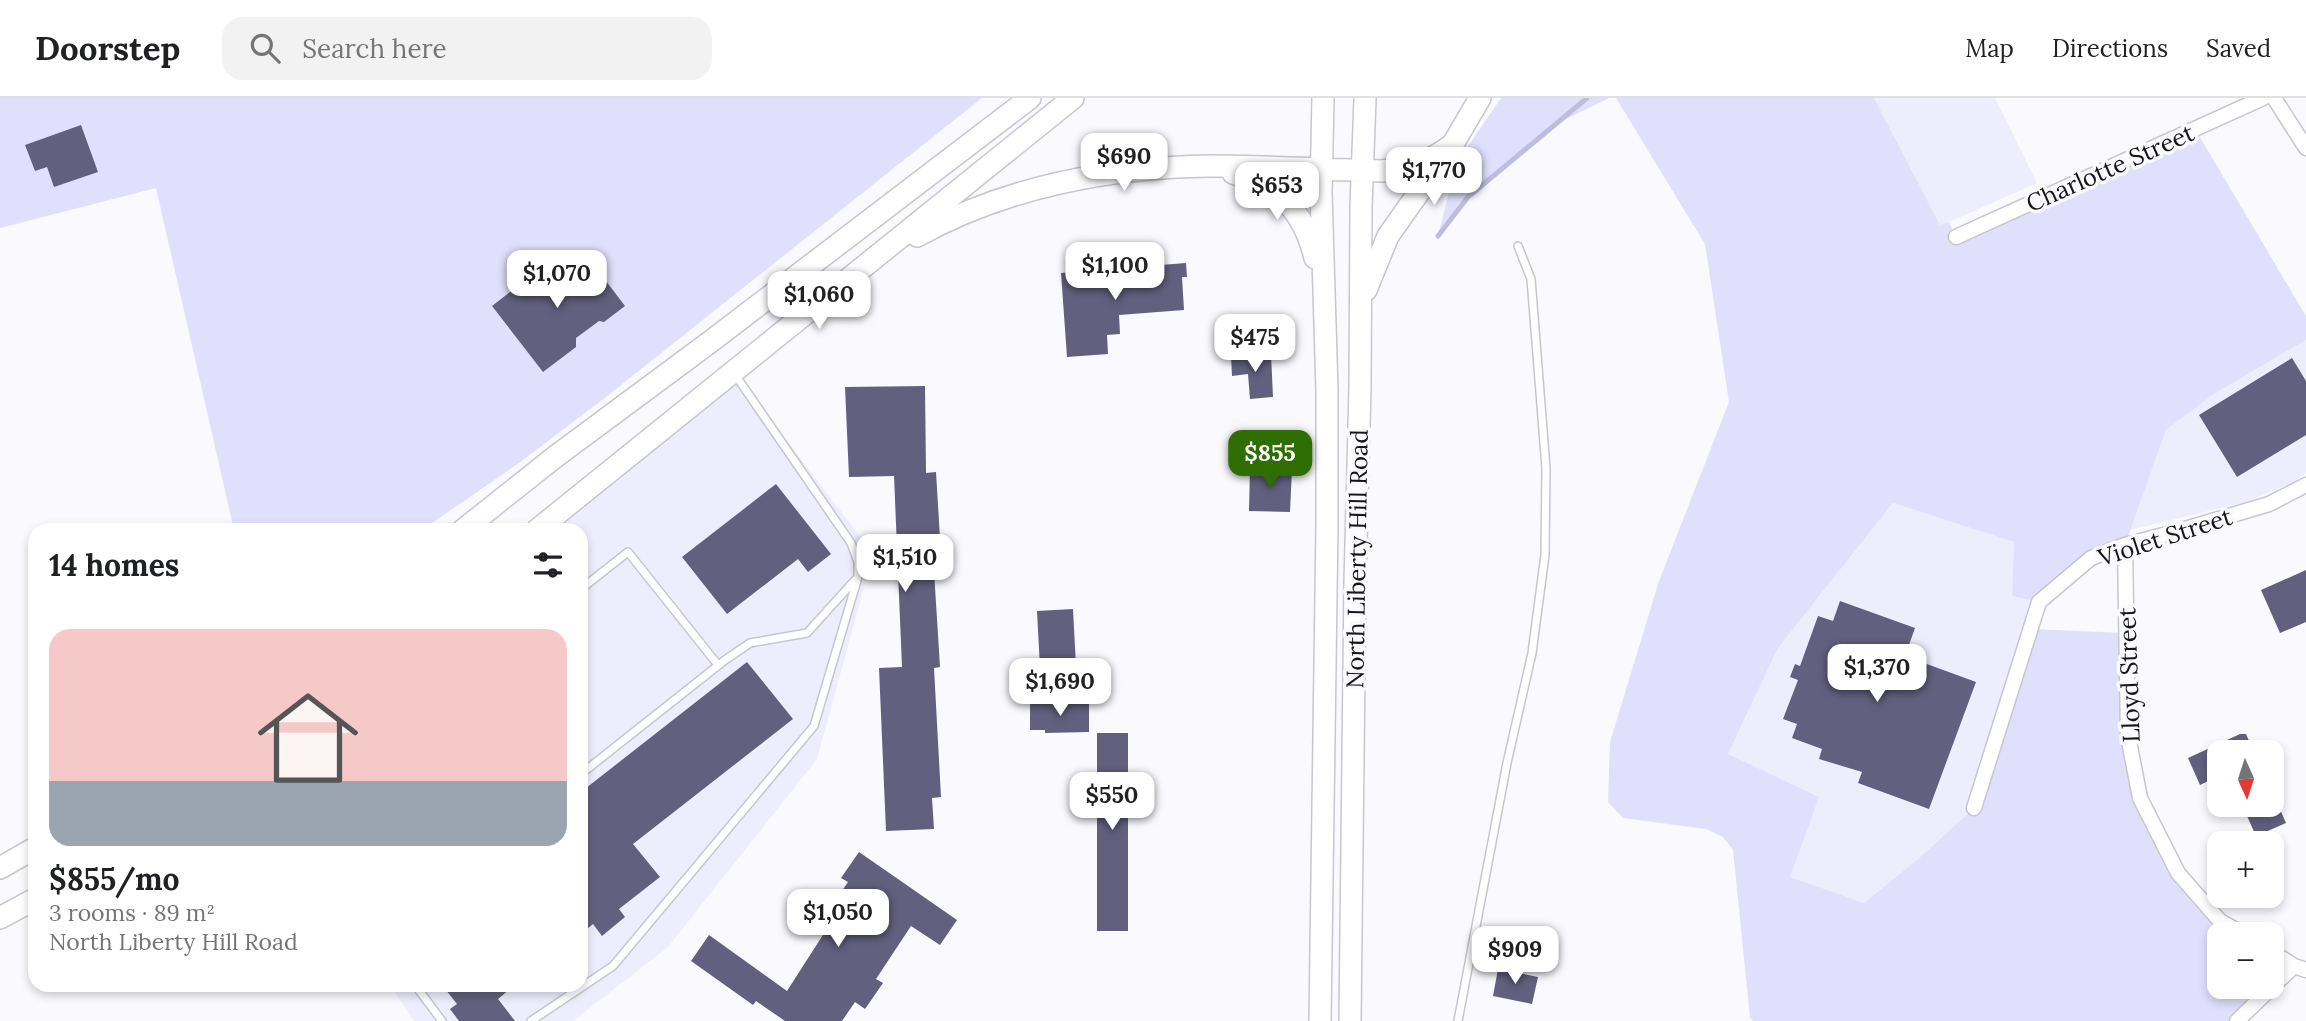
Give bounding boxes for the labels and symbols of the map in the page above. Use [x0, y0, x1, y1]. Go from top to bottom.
street label: Charlotte Street [2021, 117, 2199, 219]
pin: $690 [1083, 134, 1165, 193]
pin: $1,770 [1377, 148, 1491, 207]
pin: $653 [1236, 162, 1318, 222]
pin: $1,100 [1058, 242, 1172, 302]
pin: $1,070 [500, 250, 614, 310]
pin: $1,060 [762, 272, 876, 331]
pin: $475 [1214, 314, 1296, 374]
street label: North Liberty Hill Road [1339, 429, 1375, 689]
pin: $855 [1229, 430, 1311, 490]
street label: Violet Street [2093, 501, 2237, 574]
pin: $1,510 [848, 534, 962, 594]
street label: Lloyd Street [2111, 606, 2147, 743]
pin: $1,370 [1820, 644, 1934, 704]
pin: $1,690 [1003, 658, 1117, 718]
north arrow [2207, 740, 2284, 817]
pin: $550 [1071, 772, 1153, 832]
pin: $1,050 [781, 890, 895, 949]
pin: $909 [1474, 926, 1556, 986]

